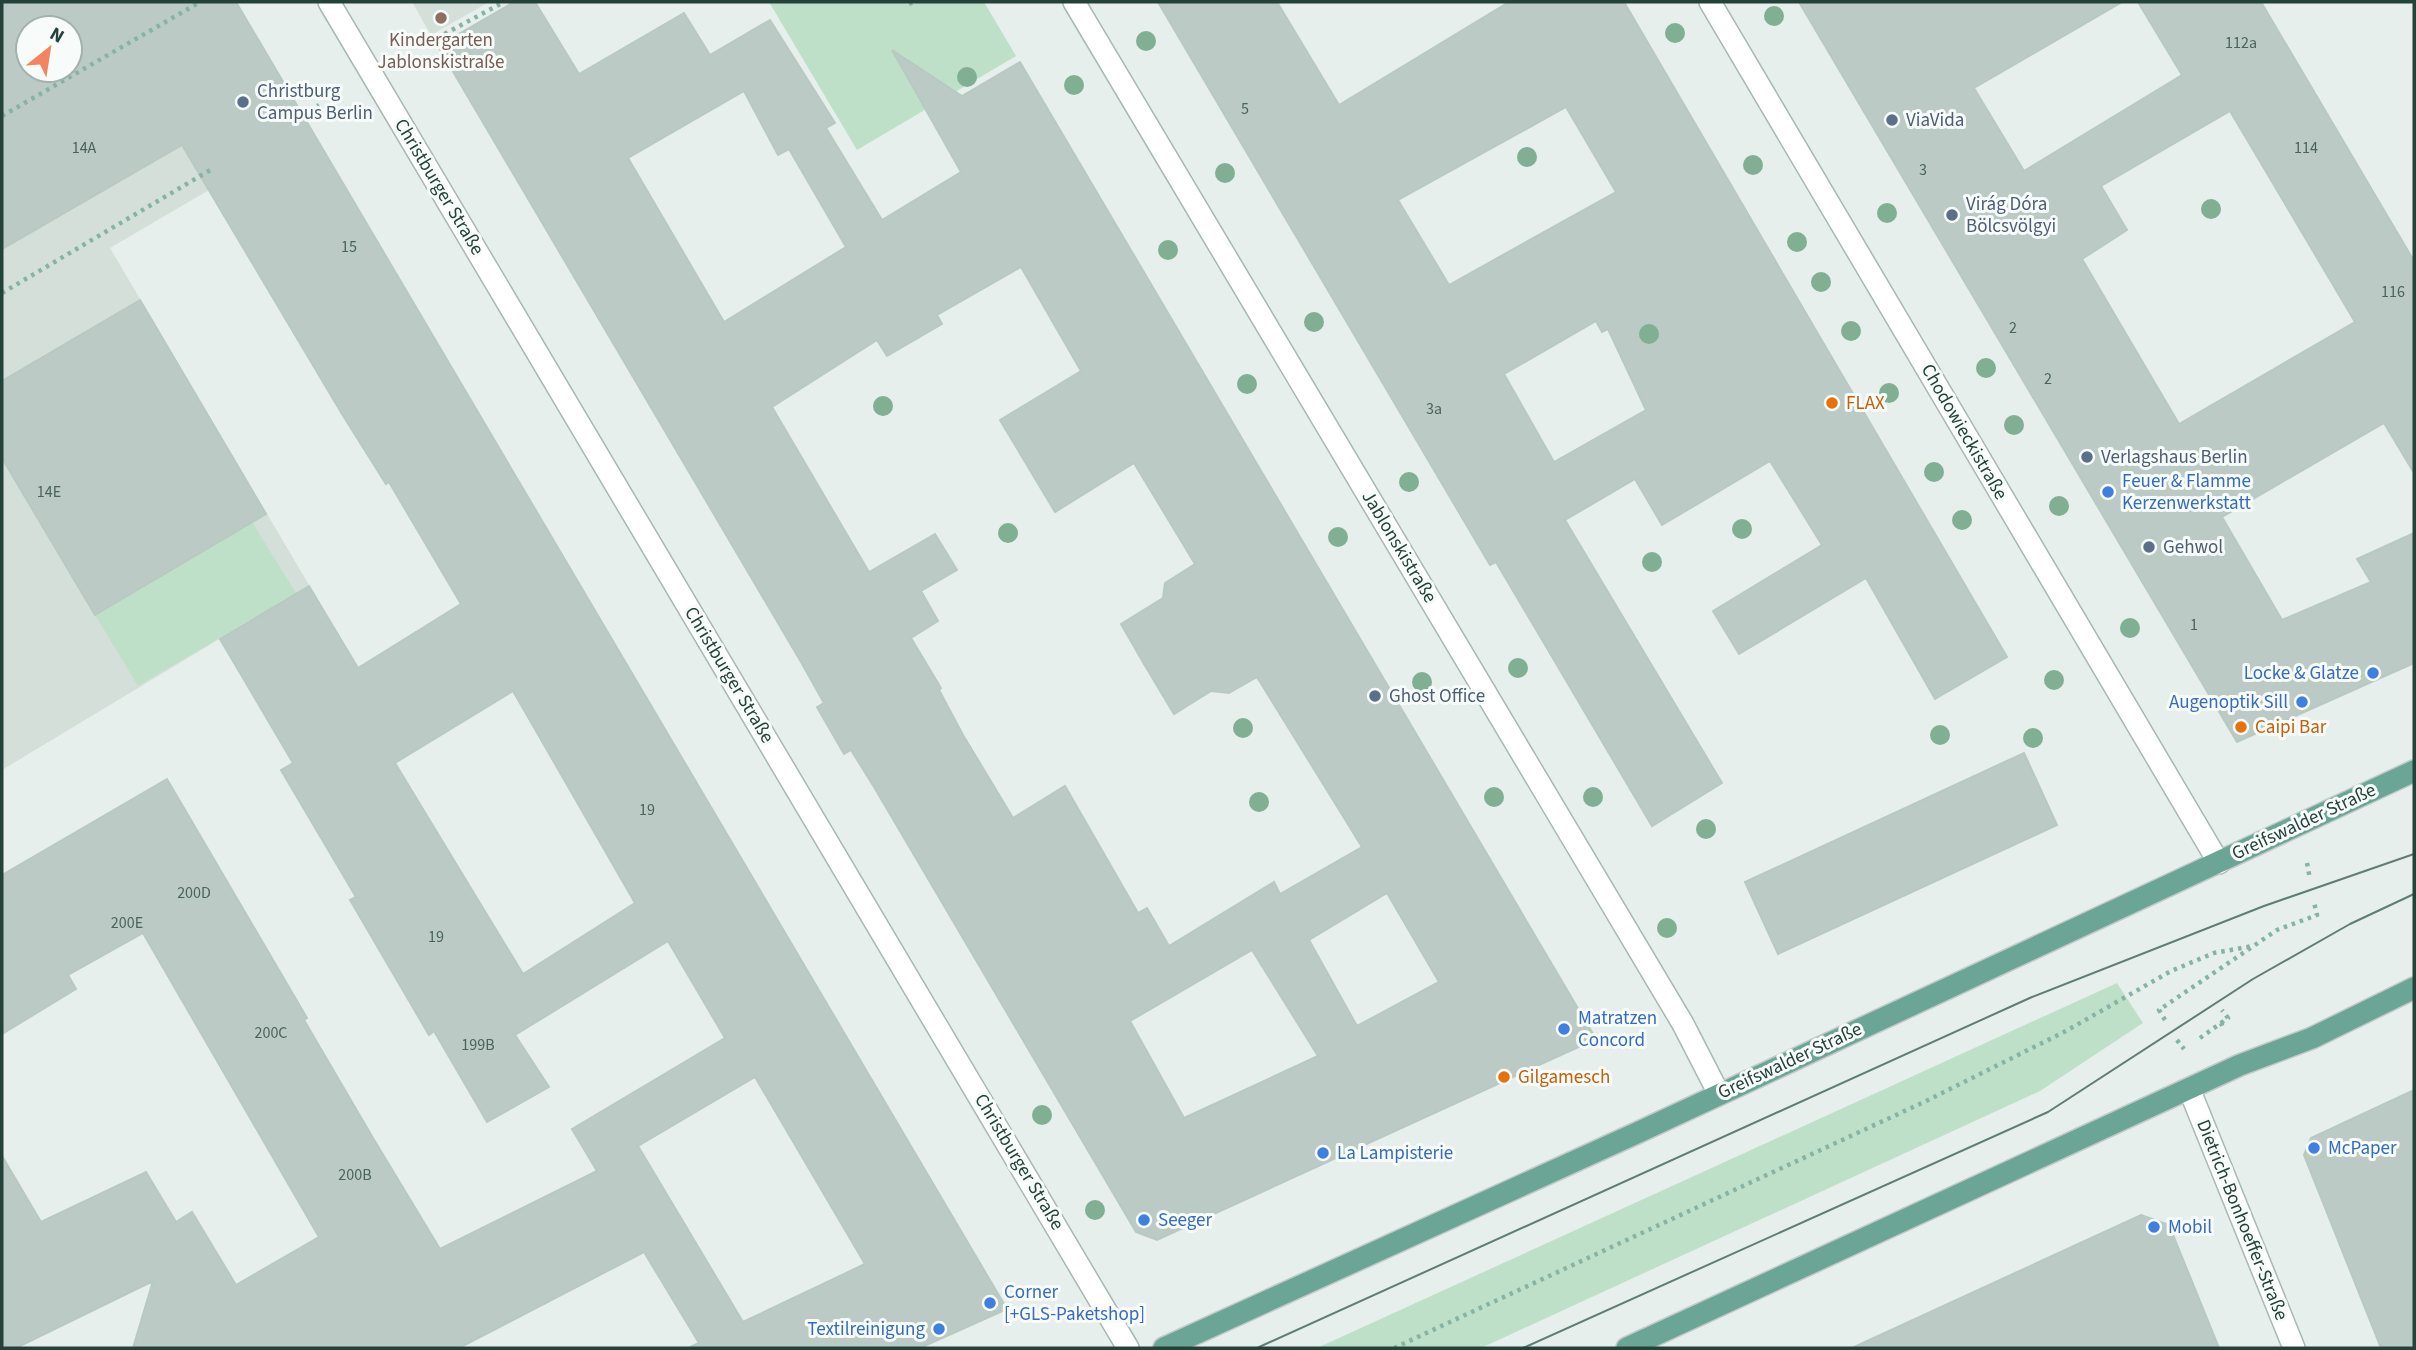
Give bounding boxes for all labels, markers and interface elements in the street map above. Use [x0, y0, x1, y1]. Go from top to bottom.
marker: Kindergarten Jablonskistraße [433, 10, 449, 26]
north arrow [14, 14, 84, 84]
text: N [45, 21, 69, 50]
place label: Kindergarten Jablonskistraße [378, 27, 504, 76]
house number: 112a [2225, 32, 2257, 54]
place label: Christburg Campus Berlin [257, 78, 373, 127]
marker: Christburg Campus Berlin [235, 94, 251, 110]
house number: 5 [1241, 98, 1249, 120]
place label: ViaVida [1906, 107, 1964, 134]
marker: ViaVida [1884, 112, 1900, 128]
street label: Christburger Straße [388, 114, 490, 260]
house number: 14A [72, 137, 97, 159]
house number: 114 [2294, 137, 2318, 159]
house number: 3 [1919, 159, 1927, 181]
place label: Virág Dóra Bölcsvölgyi [1966, 191, 2056, 240]
marker: Virág Dóra Bölcsvölgyi [1944, 207, 1960, 223]
house number: 15 [341, 236, 357, 258]
house number: 116 [2381, 281, 2405, 303]
house number: 2 [2009, 317, 2017, 339]
street label: Chodowieckistraße [1914, 359, 2014, 505]
house number: 2 [2044, 368, 2052, 390]
place label: FLAX [1846, 390, 1885, 417]
marker: FLAX [1824, 395, 1840, 411]
house number: 3a [1426, 398, 1442, 420]
place label: Verlagshaus Berlin [2101, 444, 2248, 471]
marker: Verlagshaus Berlin [2079, 449, 2095, 465]
place label: Feuer & Flamme Kerzenwerkstatt [2122, 468, 2251, 517]
house number: 14E [37, 481, 61, 503]
marker: Feuer & Flamme Kerzenwerkstatt [2100, 484, 2116, 500]
street label: Jablonskistraße [1355, 486, 1443, 608]
place label: Gehwol [2163, 534, 2223, 561]
marker: Gehwol [2141, 539, 2157, 555]
street label: Christburger Straße [678, 602, 780, 748]
house number: 1 [2190, 614, 2198, 636]
place label: Locke & Glatze [2244, 660, 2359, 687]
marker: Locke & Glatze [2365, 665, 2381, 681]
place label: Ghost Office [1389, 683, 1485, 710]
marker: Ghost Office [1367, 688, 1383, 704]
place label: Augenoptik Sill [2169, 689, 2288, 716]
marker: Augenoptik Sill [2294, 694, 2310, 710]
place label: Caipi Bar [2255, 714, 2327, 741]
marker: Caipi Bar [2233, 719, 2249, 735]
street label: Greifswalder Straße [2228, 777, 2380, 867]
house number: 19 [639, 799, 655, 821]
house number: 200D [177, 882, 211, 904]
house number: 200E [111, 912, 143, 934]
house number: 19 [428, 926, 444, 948]
place label: Matratzen Concord [1578, 1005, 1657, 1054]
street label: Greifswalder Straße [1714, 1016, 1866, 1106]
marker: Matratzen Concord [1556, 1021, 1572, 1037]
house number: 200C [255, 1022, 288, 1044]
house number: 199B [461, 1034, 495, 1056]
place label: Gilgamesch [1518, 1064, 1610, 1091]
marker: Gilgamesch [1496, 1069, 1512, 1085]
street label: Christburger Straße [968, 1089, 1070, 1235]
street label: Dietrich-Bonhoeffer-Straße [2189, 1116, 2295, 1324]
place label: McPaper [2328, 1135, 2397, 1162]
place label: La Lampisterie [1337, 1140, 1453, 1167]
marker: McPaper [2306, 1140, 2322, 1156]
marker: La Lampisterie [1315, 1145, 1331, 1161]
house number: 200B [338, 1164, 372, 1186]
place label: Seeger [1158, 1207, 1213, 1234]
marker: Seeger [1136, 1212, 1152, 1228]
place label: Mobil [2168, 1214, 2212, 1241]
marker: Mobil [2146, 1219, 2162, 1235]
place label: Corner [+GLS-Paketshop] [1004, 1279, 1145, 1328]
marker: Corner [+GLS-Paketshop] [982, 1295, 998, 1311]
place label: Textilreinigung [807, 1316, 925, 1343]
marker: Textilreinigung [931, 1321, 947, 1337]

